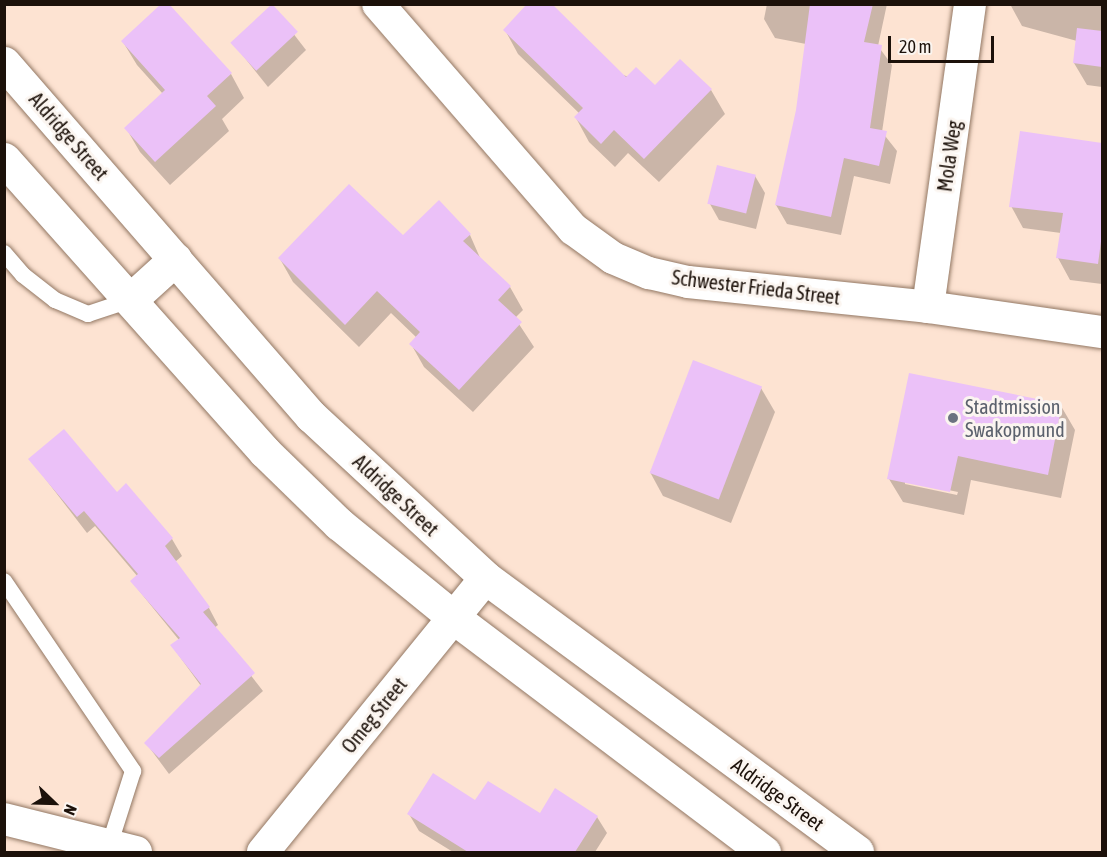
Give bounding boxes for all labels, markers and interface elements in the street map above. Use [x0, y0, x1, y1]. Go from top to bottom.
scale bar [891, 24, 998, 62]
text: 20 m [899, 36, 931, 57]
street label: Aldridge Street [24, 87, 114, 185]
street label: Mola Weg [932, 119, 966, 193]
street label: Schwester Frieda Street [671, 265, 841, 309]
place label: Stadtmission Swakopmund [965, 394, 1065, 441]
marker: Stadtmission Swakopmund [946, 411, 960, 425]
street label: Aldridge Street [348, 449, 444, 541]
street label: Omeg Street [336, 672, 412, 758]
street label: Aldridge Street [727, 752, 829, 836]
north arrow [24, 773, 84, 833]
text: N [60, 802, 81, 818]

